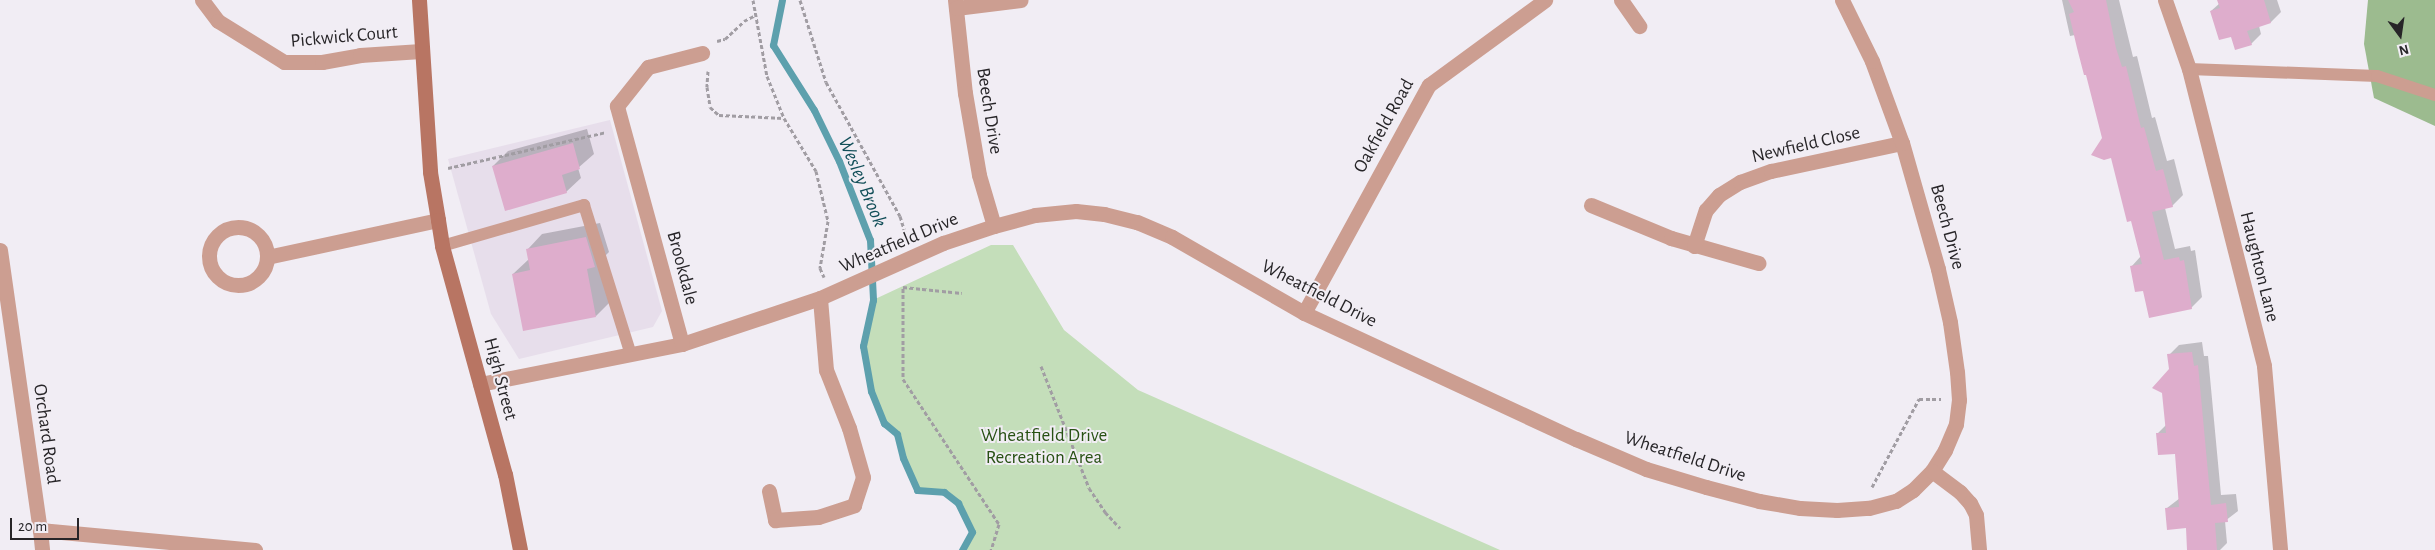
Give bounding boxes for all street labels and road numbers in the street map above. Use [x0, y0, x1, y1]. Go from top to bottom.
street label: Pickwick Court [289, 21, 399, 53]
street label: Beech Drive [971, 66, 1007, 156]
street label: Oakfield Road [1349, 75, 1419, 177]
street label: Newfield Close [1749, 121, 1863, 169]
street label: Beech Drive [1925, 182, 1969, 272]
street label: Wheatfield Drive [836, 208, 962, 278]
street label: Haughton Lane [2234, 209, 2284, 325]
street label: Brookdale [661, 229, 703, 307]
street label: Wheatfield Drive [1257, 255, 1381, 333]
street label: High Street [478, 335, 522, 423]
street label: Orchard Road [28, 382, 64, 486]
street label: Wheatfield Drive [1621, 427, 1749, 487]

